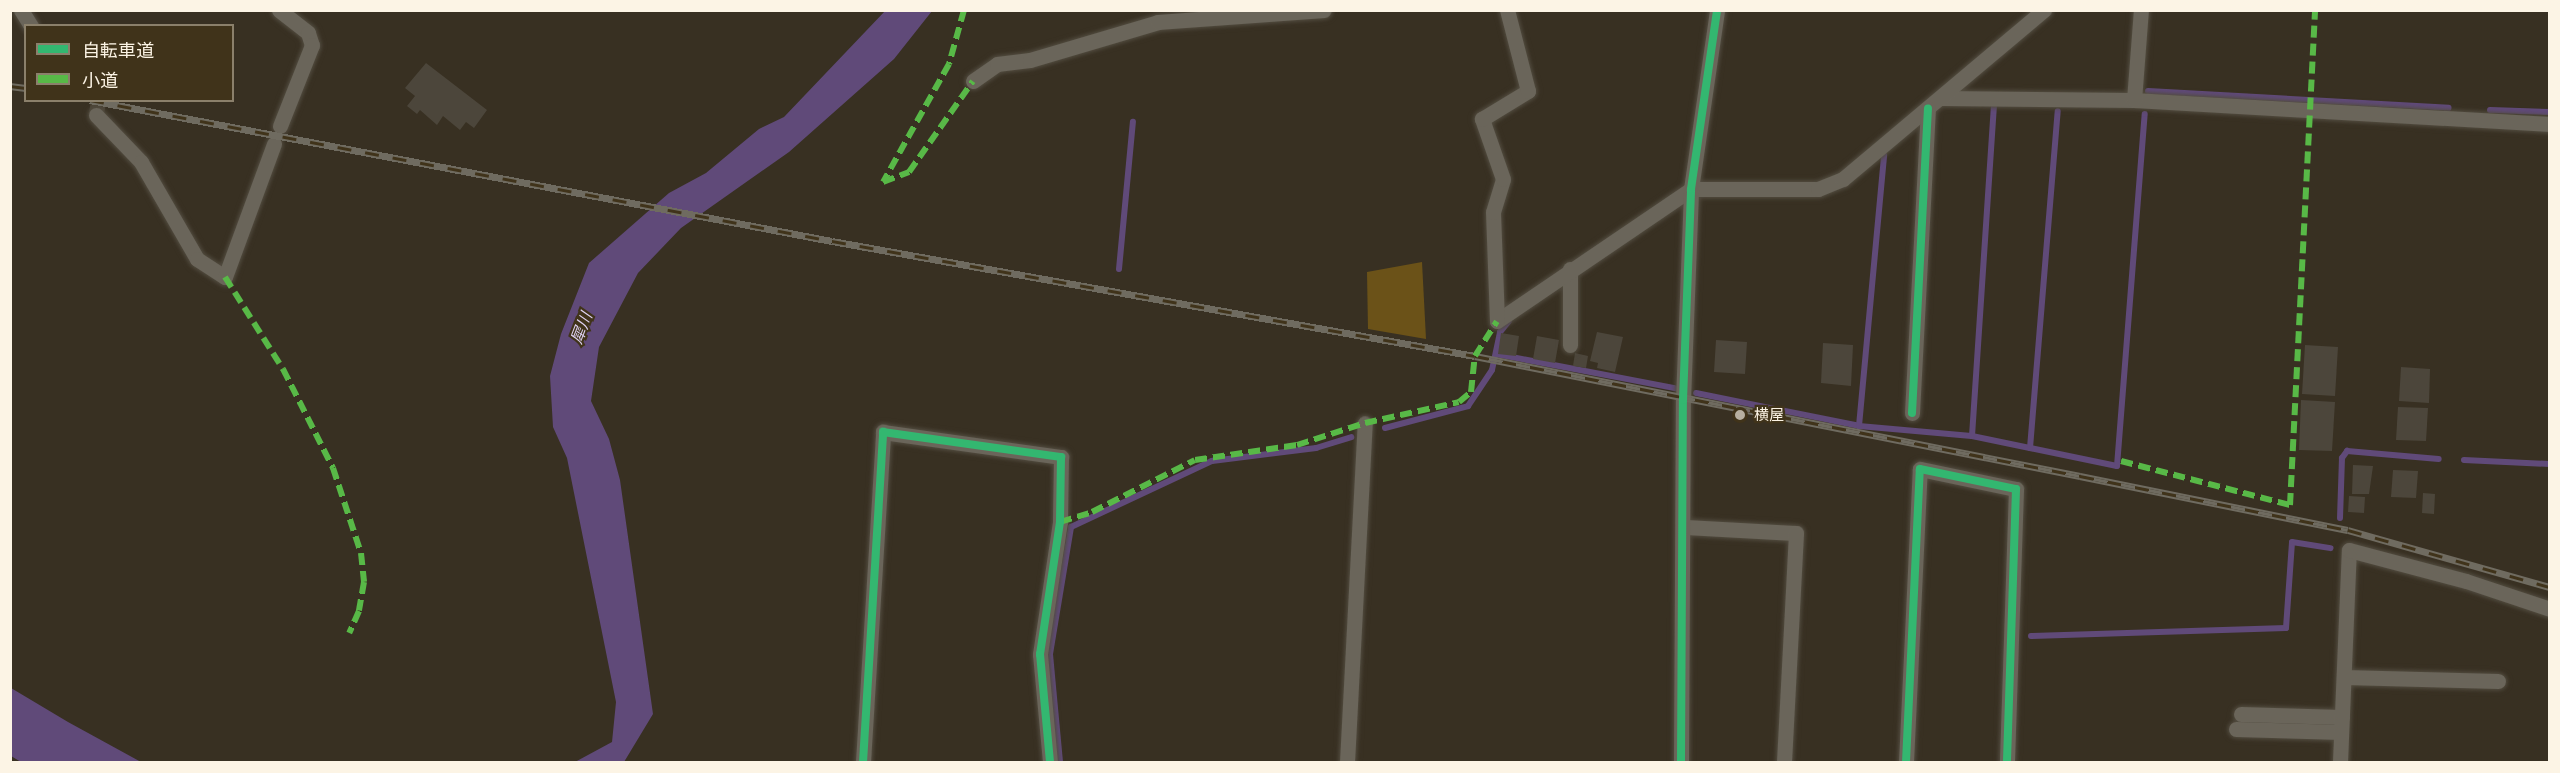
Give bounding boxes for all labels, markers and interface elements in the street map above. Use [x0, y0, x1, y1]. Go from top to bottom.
legend [24, 24, 234, 102]
text: 自転車道 [82, 38, 154, 62]
text: 小道 [82, 68, 118, 92]
water label: 犀川 [566, 310, 596, 346]
marker: 横屋 [1731, 406, 1749, 424]
place label: 横屋 [1754, 406, 1784, 424]

